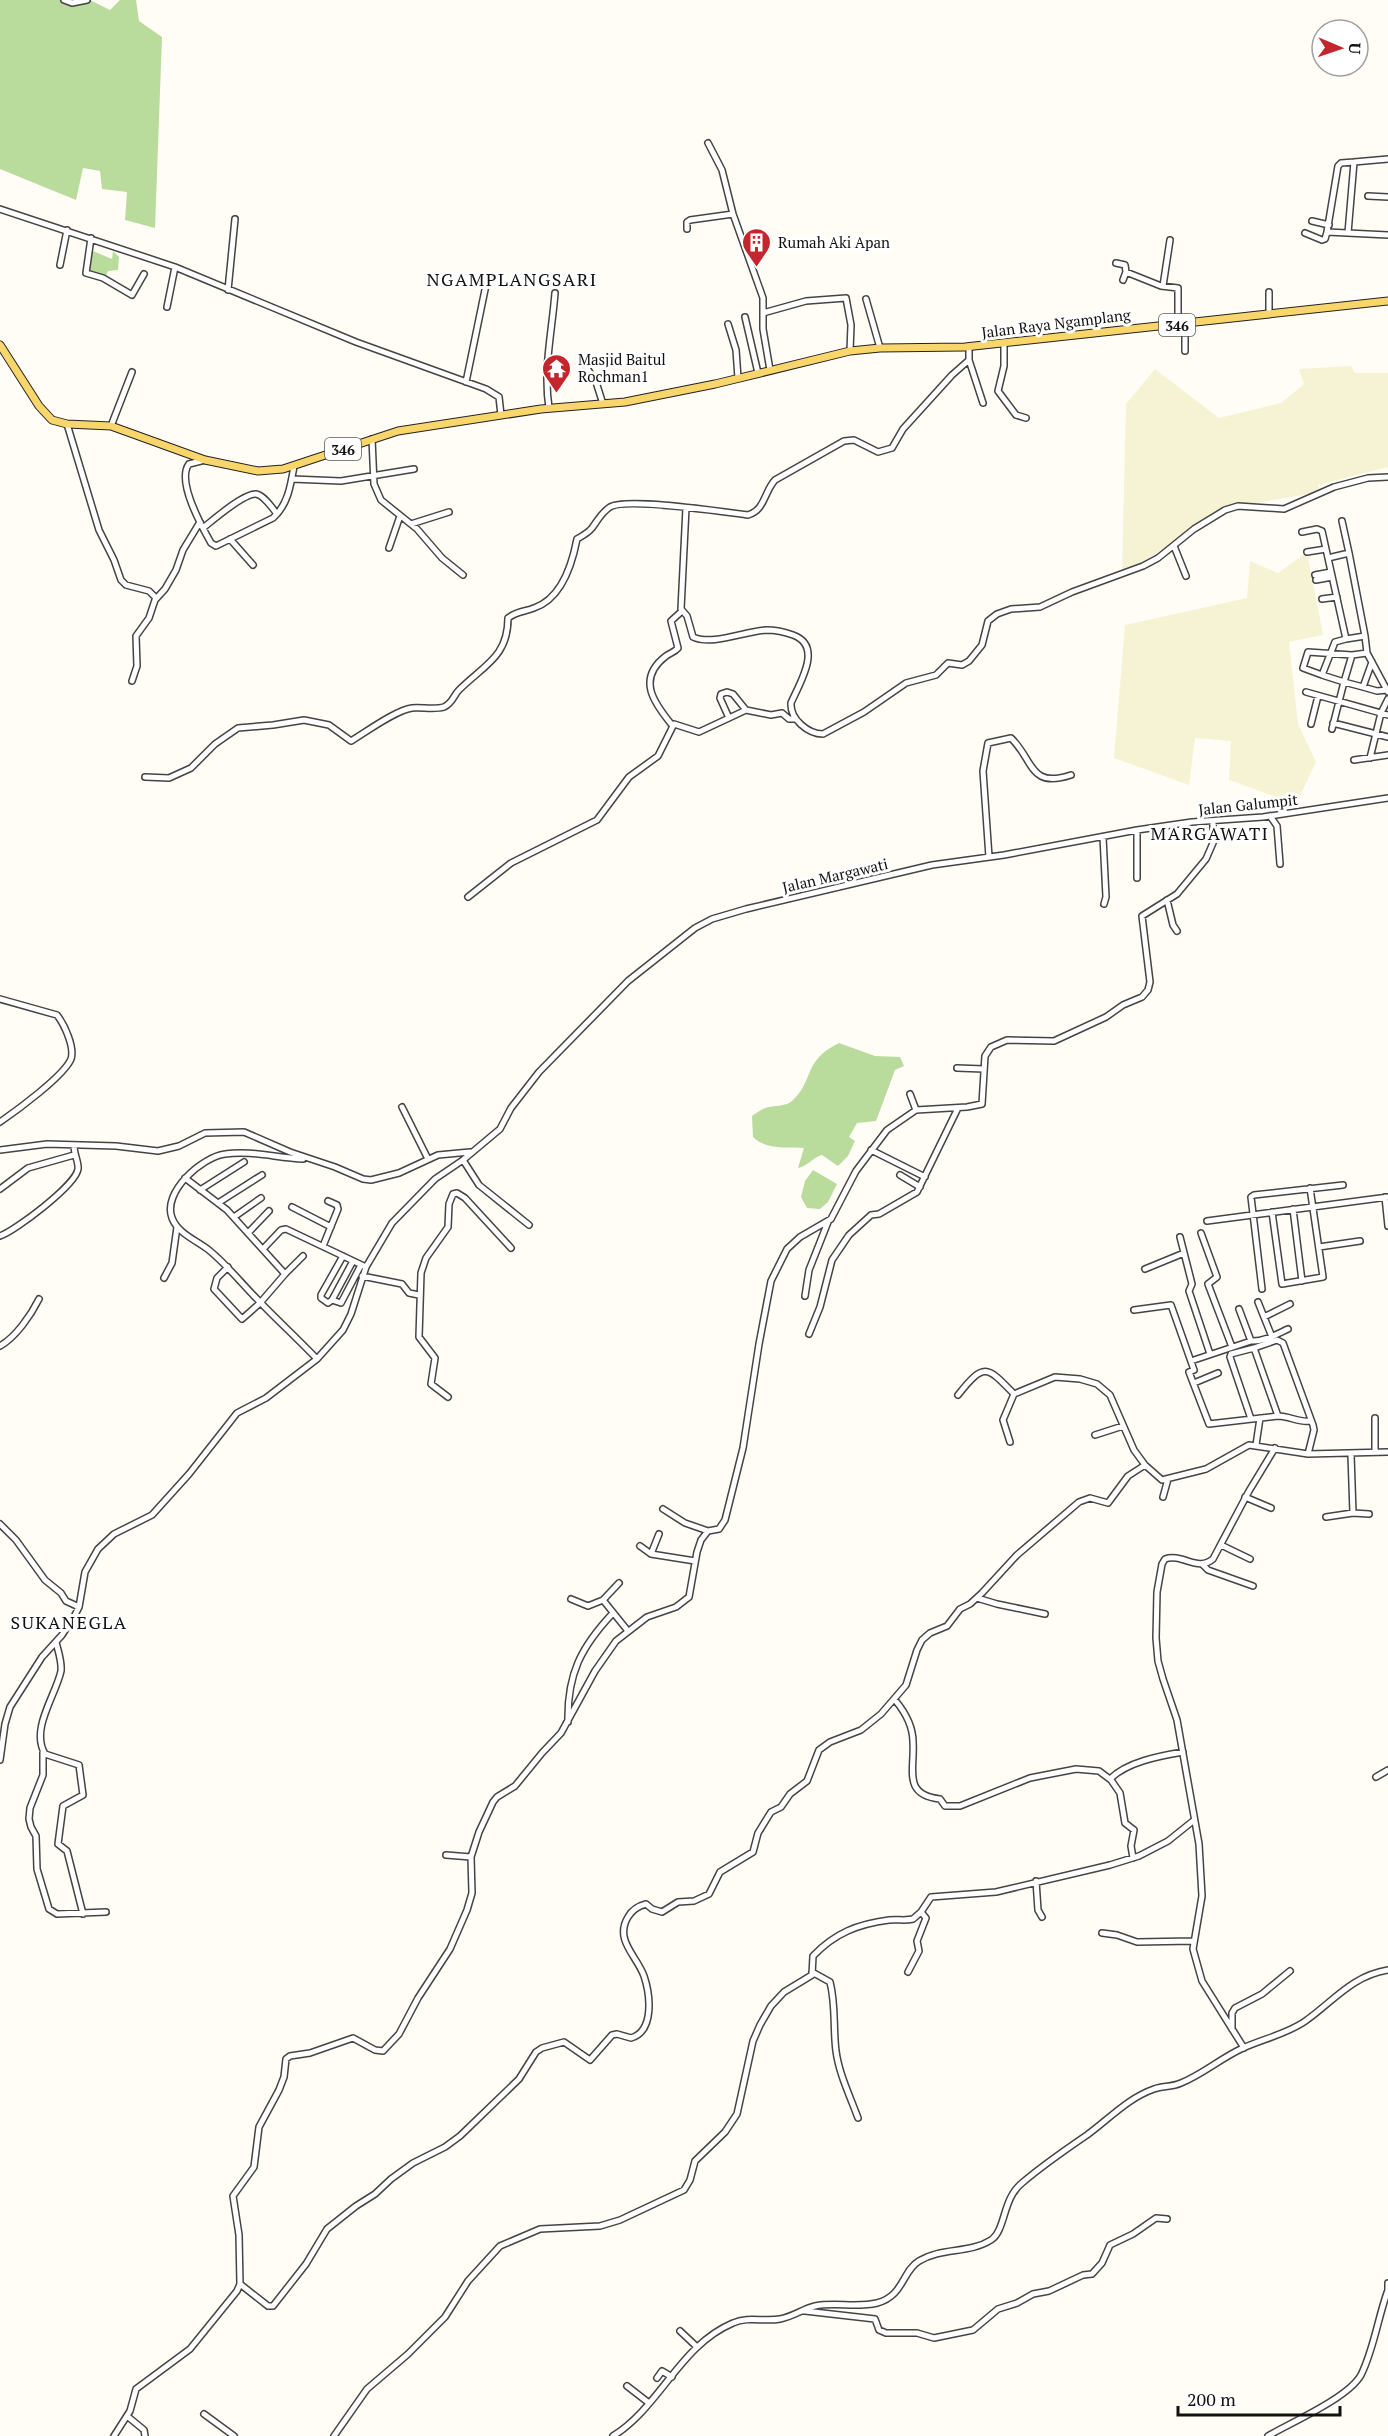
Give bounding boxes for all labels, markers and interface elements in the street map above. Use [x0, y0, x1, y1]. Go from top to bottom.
north arrow [1310, 18, 1370, 78]
text: U [1344, 42, 1366, 55]
building icon: Rumah Aki Apan [741, 226, 773, 268]
place label: Rumah Aki Apan [778, 232, 890, 252]
district label: NGAMPLANGSARI [426, 267, 598, 291]
street label: Jalan Raya Ngamplang [980, 304, 1133, 342]
road number: 346 [1159, 314, 1195, 336]
place label: Masjid Baitul Rochman1 [578, 349, 666, 386]
temple icon: Masjid Baitul Rochman1 [541, 352, 573, 394]
road number: 346 [325, 438, 361, 460]
street label: Jalan Galumpit [1197, 789, 1299, 819]
district label: MARGAWATI [1151, 821, 1269, 845]
street label: Jalan Margawati [780, 853, 890, 897]
district label: SUKANEGLA [11, 1610, 127, 1634]
scale bar [1178, 2379, 1340, 2417]
text: 200 m [1187, 2387, 1236, 2411]

